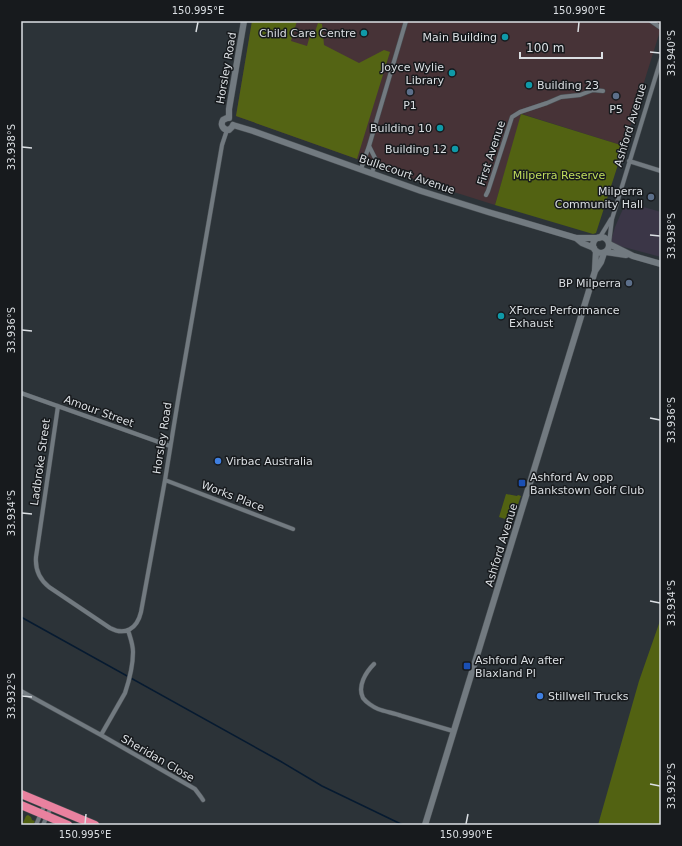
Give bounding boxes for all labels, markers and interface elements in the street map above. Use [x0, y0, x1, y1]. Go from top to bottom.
text: 150.995°E [172, 5, 224, 16]
text: 150.990°E [553, 5, 605, 16]
place label: Child Care Centre [259, 27, 356, 40]
marker: Child Care Centre [359, 28, 369, 38]
text: 33.940°S [666, 30, 677, 76]
street label: Horsley Road [214, 31, 239, 105]
place label: Main Building [423, 31, 497, 44]
marker: Main Building [500, 32, 510, 42]
scale bar [520, 34, 602, 60]
text: 100 m [526, 41, 564, 55]
place label: Joyce Wylie Library [380, 61, 444, 87]
marker: Joyce Wylie Library [447, 68, 457, 78]
place label: Building 23 [537, 79, 599, 92]
marker: Building 23 [524, 80, 534, 90]
street label: Ashford Avenue [612, 82, 649, 168]
marker: P1 [405, 87, 415, 97]
marker: P5 [611, 91, 621, 101]
place label: P1 [403, 99, 417, 112]
place label: P5 [609, 103, 623, 116]
street label: First Avenue [475, 119, 508, 187]
place label: Building 10 [370, 122, 432, 135]
marker: Building 10 [435, 123, 445, 133]
text: 33.938°S [6, 124, 17, 170]
place label: Building 12 [385, 143, 447, 156]
marker: Building 12 [450, 144, 460, 154]
street label: Bullecourt Avenue [357, 152, 457, 197]
park label: Milperra Reserve [513, 169, 606, 182]
place label: Milperra Community Hall [555, 185, 643, 211]
marker: Milperra Community Hall [646, 192, 656, 202]
text: 33.938°S [666, 213, 677, 259]
place label: BP Milperra [558, 277, 621, 290]
marker: BP Milperra [624, 278, 634, 288]
place label: XForce Performance Exhaust [509, 304, 620, 330]
text: 33.936°S [6, 307, 17, 353]
marker: XForce Performance Exhaust [496, 311, 506, 321]
street label: Amour Street [62, 393, 136, 430]
text: 33.936°S [666, 397, 677, 443]
street label: Horsley Road [150, 401, 175, 475]
street label: Ladbroke Street [28, 417, 53, 506]
place label: Virbac Australia [226, 455, 313, 468]
marker: Virbac Australia [213, 456, 223, 466]
place label: Ashford Av opp Bankstown Golf Club [530, 471, 644, 497]
marker: Ashford Av opp Bankstown Golf Club [517, 478, 527, 488]
street label: Works Place [200, 479, 266, 515]
text: 33.934°S [6, 490, 17, 536]
street label: Ashford Avenue [483, 502, 520, 588]
text: 33.934°S [666, 580, 677, 626]
place label: Ashford Av after Blaxland Pl [475, 654, 564, 680]
marker: Ashford Av after Blaxland Pl [462, 661, 472, 671]
text: 33.932°S [6, 673, 17, 719]
place label: Stillwell Trucks [548, 690, 629, 703]
marker: Stillwell Trucks [535, 691, 545, 701]
street label: Sheridan Close [119, 732, 197, 785]
text: 33.932°S [666, 763, 677, 809]
text: 150.995°E [59, 829, 111, 840]
text: 150.990°E [440, 829, 492, 840]

